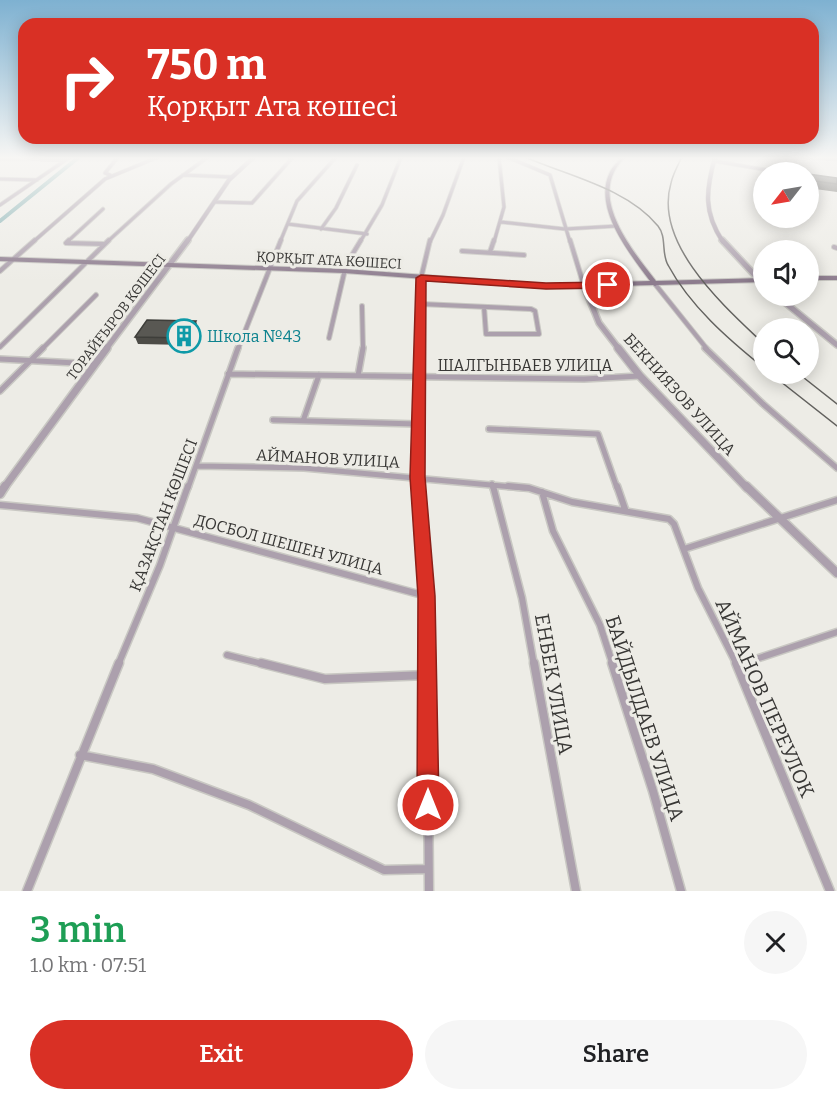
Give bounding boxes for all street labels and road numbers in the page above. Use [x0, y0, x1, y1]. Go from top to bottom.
street label: ҚОРҚЫТ АТА КӨШЕСІ [256, 248, 402, 273]
street label: ТОРАЙҒЫРОВ КӨШЕСІ [63, 250, 169, 384]
street label: БЕКНИЯЗОВ УЛИЦА [620, 329, 740, 460]
street label: ШАЛГЫНБАЕВ УЛИЦА [437, 356, 613, 375]
street label: ҚАЗАҚСТАН КӨШЕСІ [126, 436, 201, 594]
street label: АЙМАНОВ УЛИЦА [256, 444, 401, 472]
street label: ДОСБОЛ ШЕШЕН УЛИЦА [192, 510, 386, 579]
street label: АЙМАНОВ ПЕРЕУЛОК [710, 595, 820, 801]
street label: ЕНБЕК УЛИЦА [530, 612, 578, 757]
street label: БАЙДЫЛДАЕВ УЛИЦА [600, 612, 690, 824]

